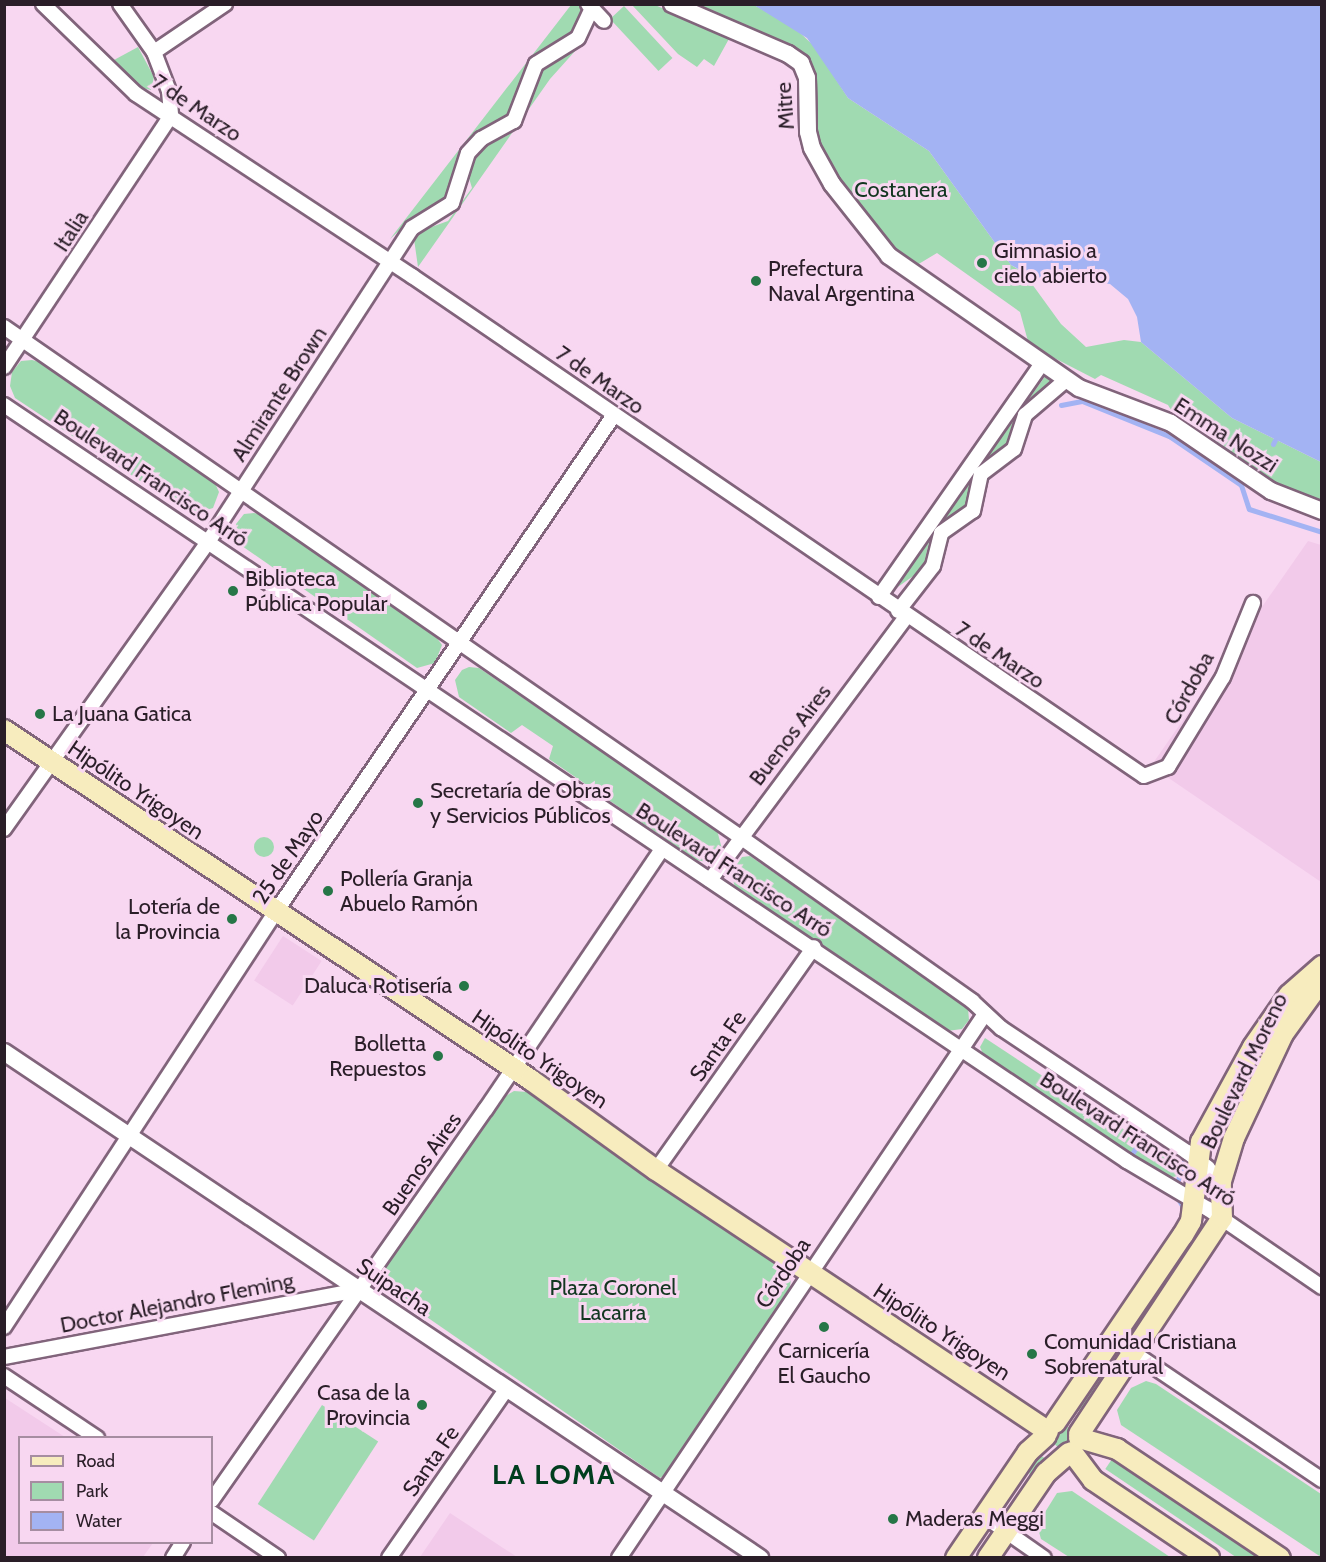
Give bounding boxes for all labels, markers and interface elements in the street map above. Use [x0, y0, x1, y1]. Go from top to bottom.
street label: 7 de Marzo [147, 69, 247, 147]
street label: Mitre [770, 81, 800, 131]
park label: Costanera [854, 177, 948, 203]
street label: Italia [48, 205, 94, 257]
place label: Gimnasio a cielo abierto [994, 237, 1107, 288]
place label: Prefectura Naval Argentina [768, 255, 914, 306]
marker: Gimnasio a cielo abierto [975, 256, 989, 270]
marker: Prefectura Naval Argentina [749, 274, 763, 288]
street label: Almirante Brown [226, 322, 332, 466]
street label: 7 de Marzo [551, 340, 649, 420]
street label: Emma Nozzi [1169, 392, 1283, 478]
street label: Boulevard Francisco Arró [49, 403, 253, 553]
place label: Biblioteca Pública Popular [245, 565, 387, 616]
marker: Biblioteca Pública Popular [226, 584, 240, 598]
street label: 7 de Marzo [950, 616, 1050, 694]
street label: Córdoba [1158, 647, 1220, 729]
street label: Buenos Aires [743, 679, 837, 791]
place label: La Juana Gatica [52, 701, 192, 727]
marker: La Juana Gatica [33, 707, 47, 721]
street label: Hipólito Yrigoyen [63, 735, 209, 845]
place label: Secretaría de Obras y Servicios Públicos [430, 777, 611, 828]
marker: Secretaría de Obras y Servicios Públicos [411, 796, 425, 810]
street label: Boulevard Francisco Arró [631, 797, 837, 943]
street label: 25 de Mayo [247, 805, 329, 909]
place label: Pollería Granja Abuelo Ramón [340, 865, 478, 916]
marker: Pollería Granja Abuelo Ramón [321, 884, 335, 898]
place label: Lotería de la Provincia [115, 893, 220, 944]
marker: Lotería de la Provincia [225, 912, 239, 926]
place label: Daluca Rotisería [304, 973, 452, 999]
marker: Daluca Rotisería [457, 979, 471, 993]
street label: Boulevard Moreno [1195, 989, 1293, 1153]
street label: Hipólito Yrigoyen [467, 1004, 613, 1114]
street label: Santa Fe [684, 1006, 752, 1086]
place label: Bolletta Repuestos [329, 1030, 426, 1082]
marker: Bolletta Repuestos [431, 1049, 445, 1063]
street label: Boulevard Francisco Arró [1035, 1066, 1241, 1212]
street label: Buenos Aires [377, 1107, 467, 1221]
street label: Córdoba [750, 1233, 816, 1313]
street label: Suipacha [352, 1253, 436, 1321]
street label: Doctor Alejandro Fleming [58, 1267, 296, 1339]
park label: Plaza Coronel Lacarra [550, 1274, 676, 1326]
street label: Hipólito Yrigoyen [868, 1278, 1016, 1386]
marker: Carnicería El Gaucho [817, 1320, 831, 1334]
place label: Comunidad Cristiana Sobrenatural [1044, 1328, 1237, 1380]
place label: Carnicería El Gaucho [777, 1337, 871, 1388]
marker: Comunidad Cristiana Sobrenatural [1025, 1347, 1039, 1361]
place label: Casa de la Provincia [317, 1379, 410, 1430]
marker: Casa de la Provincia [415, 1398, 429, 1412]
street label: Santa Fe [397, 1421, 465, 1501]
legend [18, 1436, 213, 1544]
text: Road [76, 1450, 115, 1472]
district label: LA LOMA [492, 1457, 616, 1491]
text: Park [76, 1480, 108, 1502]
place label: Maderas Meggi [905, 1506, 1044, 1532]
text: Water [76, 1510, 122, 1532]
marker: Maderas Meggi [886, 1512, 900, 1526]

